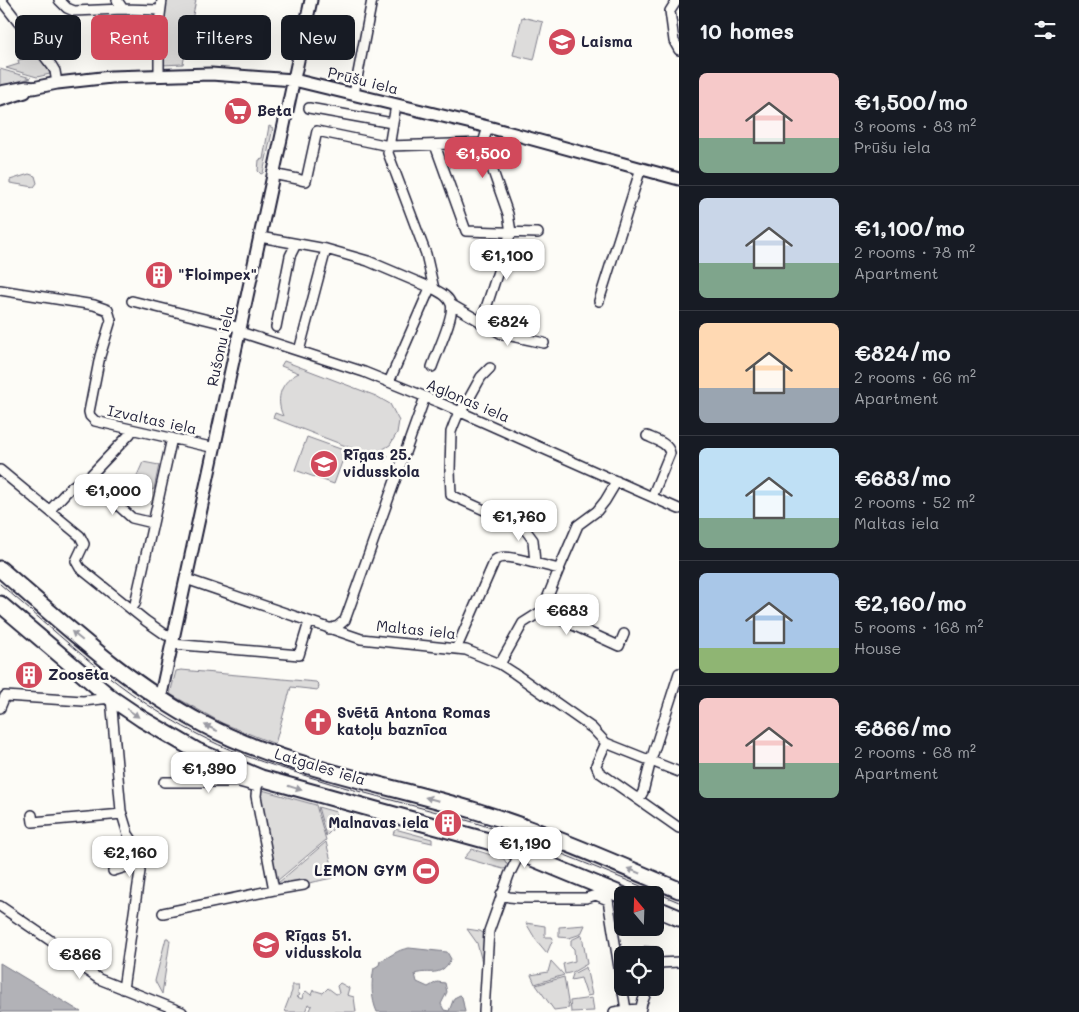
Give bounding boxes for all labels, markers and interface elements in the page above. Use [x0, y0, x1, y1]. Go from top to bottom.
chip: Buy [15, 15, 81, 60]
chip: Rent [91, 15, 168, 60]
chip: Filters [178, 15, 271, 60]
chip: New [281, 15, 355, 60]
icon: filters [1031, 16, 1059, 44]
text: 10 homes [699, 17, 794, 44]
school or university icon: Laisma [547, 27, 577, 57]
place label: Laisma [581, 31, 633, 51]
street label: Prūšu iela [326, 62, 401, 98]
text: €1,500/mo [854, 88, 968, 115]
icon: home [739, 93, 799, 153]
supermarket icon: Beta [223, 96, 253, 126]
place label: Beta [257, 100, 292, 120]
text: 3 rooms · 83 m² [854, 115, 976, 136]
pin: €1,500 [442, 136, 524, 179]
text: Prūšu iela [854, 136, 931, 157]
text: €1,500 [456, 142, 510, 163]
text: €1,100/mo [854, 214, 965, 241]
icon: home [739, 218, 799, 278]
pin: €1,100 [466, 238, 548, 281]
text: 2 rooms · 78 m² [854, 241, 975, 262]
text: €1,100 [481, 244, 533, 265]
building icon: "Floimpex" [144, 260, 174, 290]
text: Apartment [854, 262, 939, 283]
place label: "Floimpex" [178, 264, 257, 284]
street label: Rušonu iela [202, 303, 238, 388]
pin: €824 [478, 304, 538, 347]
text: €824 [487, 310, 529, 331]
text: €824/mo [854, 339, 951, 366]
icon: home [739, 343, 799, 403]
text: 2 rooms · 66 m² [854, 366, 976, 387]
street label: Aglonas iela [424, 374, 513, 427]
text: Apartment [854, 387, 939, 408]
street label: Izvaltas iela [106, 400, 199, 438]
place label: Rīgas 25. vidusskola [343, 444, 420, 481]
school or university icon: Rīgas 25. vidusskola [309, 449, 339, 479]
text: €683/mo [854, 464, 951, 491]
icon: home [739, 468, 799, 528]
pin: €1,000 [72, 474, 154, 516]
text: €1,000 [85, 479, 141, 500]
text: 2 rooms · 52 m² [854, 491, 975, 512]
pin: €1,760 [478, 500, 560, 542]
text: €1,760 [492, 505, 546, 526]
text: Maltas iela [854, 512, 939, 533]
text: €2,160/mo [854, 589, 966, 616]
icon: home [739, 593, 799, 653]
pin: €683 [537, 594, 597, 636]
text: €683 [546, 599, 588, 620]
street label: Maltas iela [375, 615, 457, 643]
text: 5 rooms · 168 m² [854, 616, 984, 637]
one-way arrow [71, 630, 84, 641]
text: House [854, 637, 901, 658]
building icon: Zoosēta [14, 660, 44, 690]
place label: Zoosēta [48, 664, 109, 684]
place label: Svētā Antona Romas katoļu baznīca [337, 702, 491, 740]
church icon: Svētā Antona Romas katoļu baznīca [303, 707, 333, 737]
one-way arrow [126, 708, 139, 718]
text: €866/mo [854, 714, 951, 741]
icon: home [739, 718, 799, 778]
one-way arrow [204, 723, 218, 731]
text: 2 rooms · 68 m² [854, 741, 976, 762]
street label: Latgales iela [272, 743, 368, 789]
pin: €1,390 [168, 752, 250, 794]
text: €1,390 [182, 757, 236, 778]
text: Apartment [854, 762, 939, 783]
one-way arrow [288, 785, 303, 793]
one-way arrow [424, 794, 439, 802]
building icon: Malnavas iela [433, 808, 463, 838]
place label: Malnavas iela [328, 812, 429, 832]
pin: €1,190 [484, 826, 566, 869]
text: €1,190 [499, 832, 551, 853]
pin: €2,160 [89, 836, 171, 878]
text: €2,160 [103, 841, 157, 862]
sports icon: LEMON GYM [411, 856, 441, 886]
place label: LEMON GYM [314, 860, 407, 880]
one-way arrow [626, 867, 641, 875]
north arrow [614, 886, 664, 936]
map controls [614, 886, 664, 996]
place label: Rīgas 51. vidusskola [285, 925, 362, 962]
school or university icon: Rīgas 51. vidusskola [251, 930, 281, 960]
pin: €866 [50, 938, 110, 980]
text: €866 [59, 943, 101, 964]
button: locate [614, 946, 664, 996]

